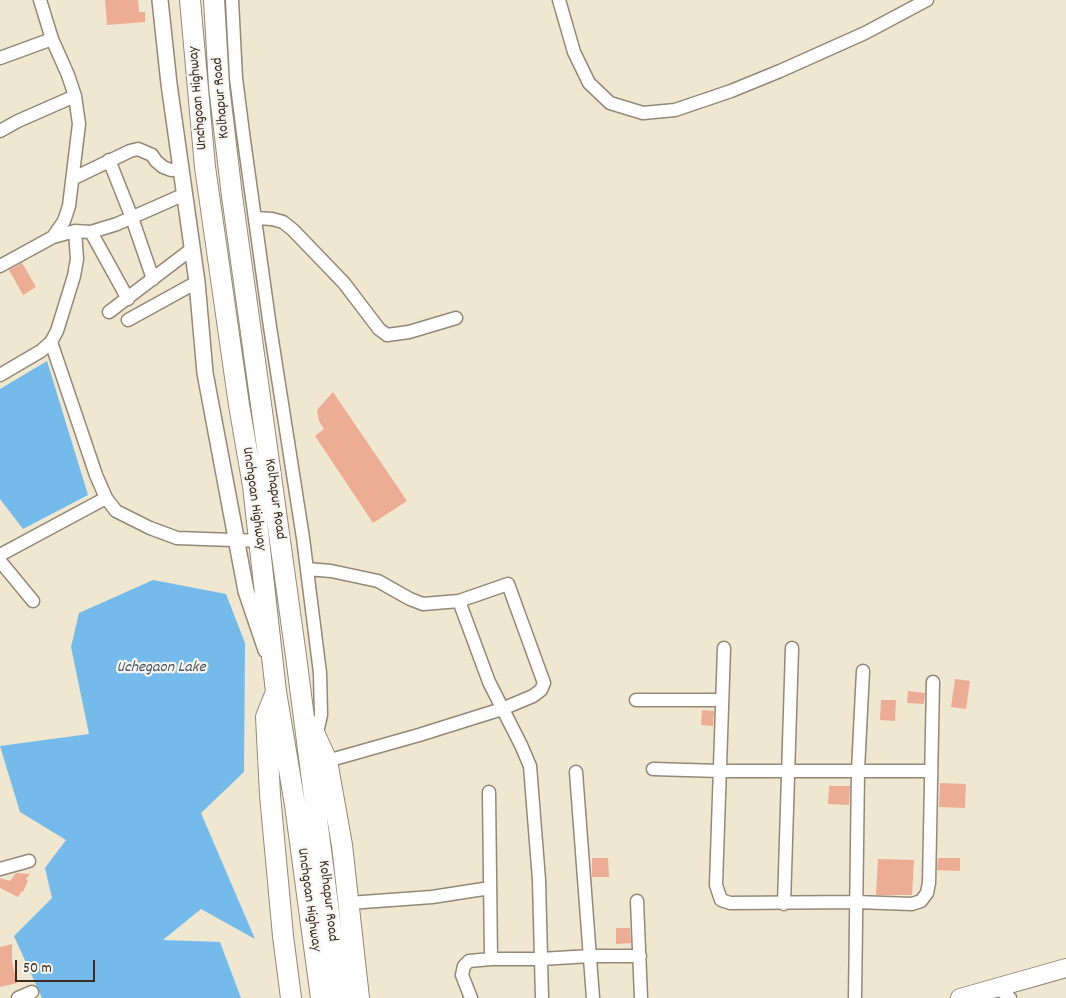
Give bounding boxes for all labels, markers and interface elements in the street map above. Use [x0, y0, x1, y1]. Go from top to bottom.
street label: Unchgoan Highway [185, 45, 213, 151]
street label: Kolhapur Road [209, 57, 235, 139]
street label: Unchgoan Highway [237, 446, 269, 552]
street label: Kolhapur Road [259, 457, 289, 541]
water label: Uchegaon Lake [117, 659, 205, 679]
street label: Unchgoan Highway [292, 847, 324, 953]
street label: Kolhapur Road [313, 859, 341, 943]
scale bar [18, 950, 98, 982]
text: 50 m [23, 958, 52, 980]

